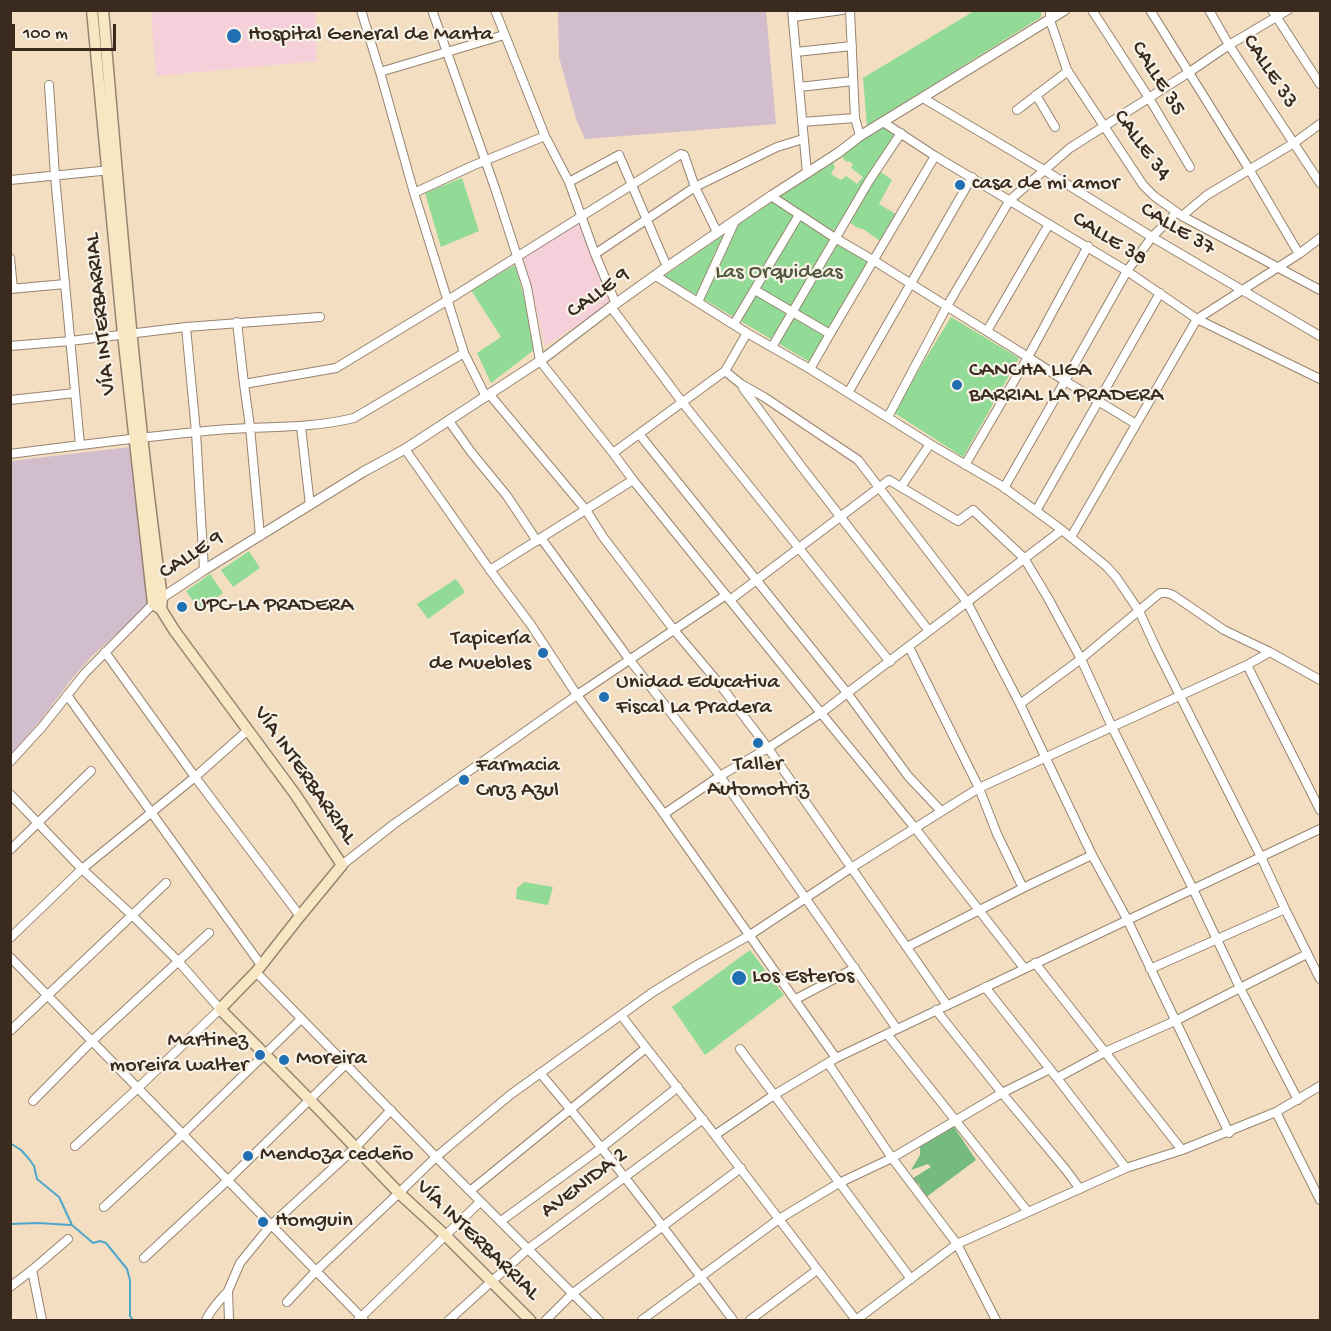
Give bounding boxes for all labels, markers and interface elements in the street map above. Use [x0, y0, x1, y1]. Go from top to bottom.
scale bar [15, 12, 118, 50]
place label: Hospital General de Manta [248, 23, 493, 49]
text: 100 m [23, 24, 68, 45]
marker: Hospital General de Manta [225, 27, 243, 45]
street label: CALLE 33 [1235, 30, 1303, 114]
street label: CALLE 35 [1124, 37, 1190, 121]
street label: CALLE 34 [1106, 105, 1176, 187]
place label: casa de mi amor [972, 172, 1119, 198]
marker: casa de mi amor [953, 178, 967, 192]
street label: CALLE 37 [1135, 197, 1219, 263]
street label: CALLE 38 [1067, 207, 1151, 273]
street label: VÍA INTERBARRIAL [80, 232, 124, 396]
park label: Las Orquideas [715, 261, 843, 287]
street label: CALLE 9 [563, 262, 635, 326]
place label: CANCHA LIGA BARRIAL LA PRADERA [969, 359, 1163, 410]
marker: CANCHA LIGA BARRIAL LA PRADERA [950, 378, 964, 392]
street label: CALLE 9 [155, 526, 229, 586]
place label: UPC-LA PRADERA [194, 594, 353, 620]
marker: UPC-LA PRADERA [175, 600, 189, 614]
place label: Tapicería de Muebles [429, 627, 531, 678]
marker: Tapicería de Muebles [536, 646, 550, 660]
place label: Unidad Educativa Fiscal La Pradera [616, 671, 779, 722]
marker: Unidad Educativa Fiscal La Pradera [597, 690, 611, 704]
street label: VÍA INTERBARRIAL [247, 702, 361, 850]
marker: Taller Automotriz [751, 736, 765, 750]
place label: Taller Automotriz [707, 753, 809, 804]
place label: Farmacia Cruz Azul [476, 754, 560, 806]
marker: Farmacia Cruz Azul [457, 773, 471, 787]
place label: Los Esteros [752, 965, 854, 991]
marker: Los Esteros [730, 969, 748, 987]
place label: Martinez moreira walter [110, 1029, 248, 1080]
place label: Moreira [296, 1047, 367, 1073]
marker: Martinez moreira walter [253, 1048, 267, 1062]
marker: Moreira [277, 1053, 291, 1067]
place label: Mendoza cedeño [260, 1143, 413, 1169]
street label: AVENIDA 2 [536, 1143, 634, 1225]
marker: Mendoza cedeño [241, 1149, 255, 1163]
street label: VÍA INTERBARRIAL [409, 1175, 545, 1307]
place label: Homguin [275, 1209, 353, 1235]
marker: Homguin [256, 1215, 270, 1229]

